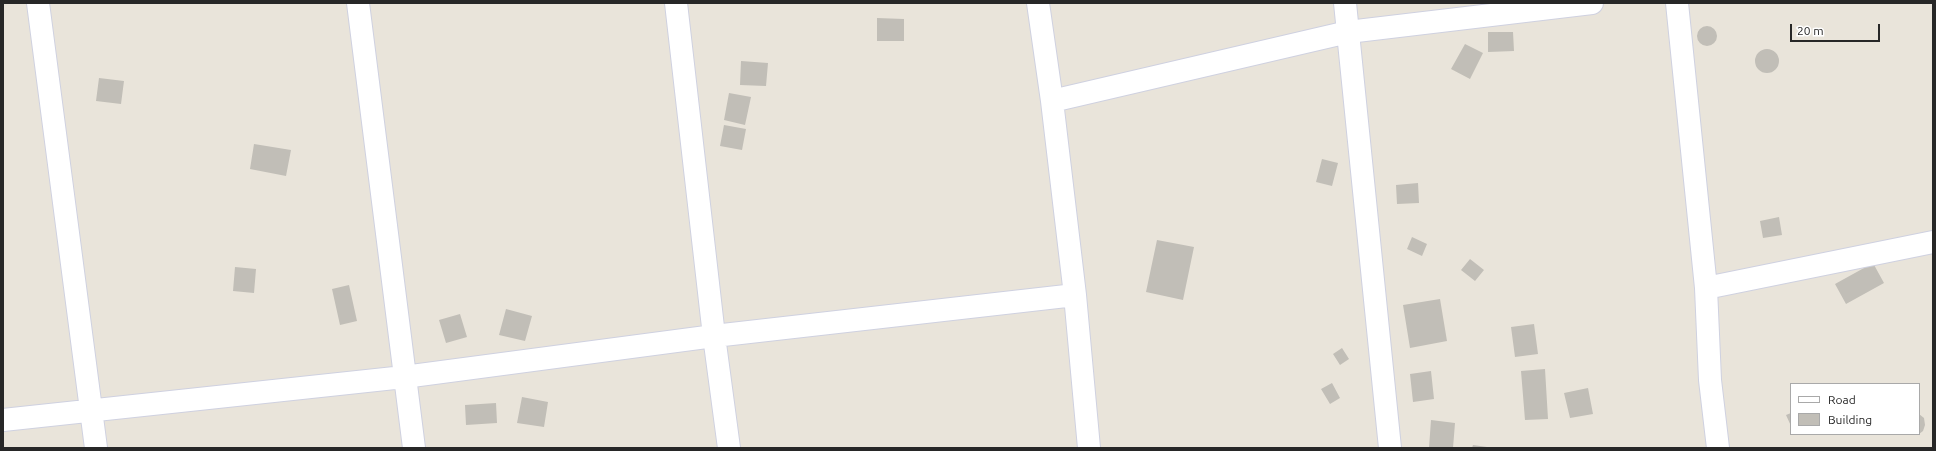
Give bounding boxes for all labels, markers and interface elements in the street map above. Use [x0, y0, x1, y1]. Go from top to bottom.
scale bar [1792, 16, 1882, 42]
text: 20 m [1797, 24, 1824, 37]
legend [1790, 383, 1920, 435]
text: Road [1828, 393, 1856, 406]
text: Building [1828, 413, 1872, 426]

